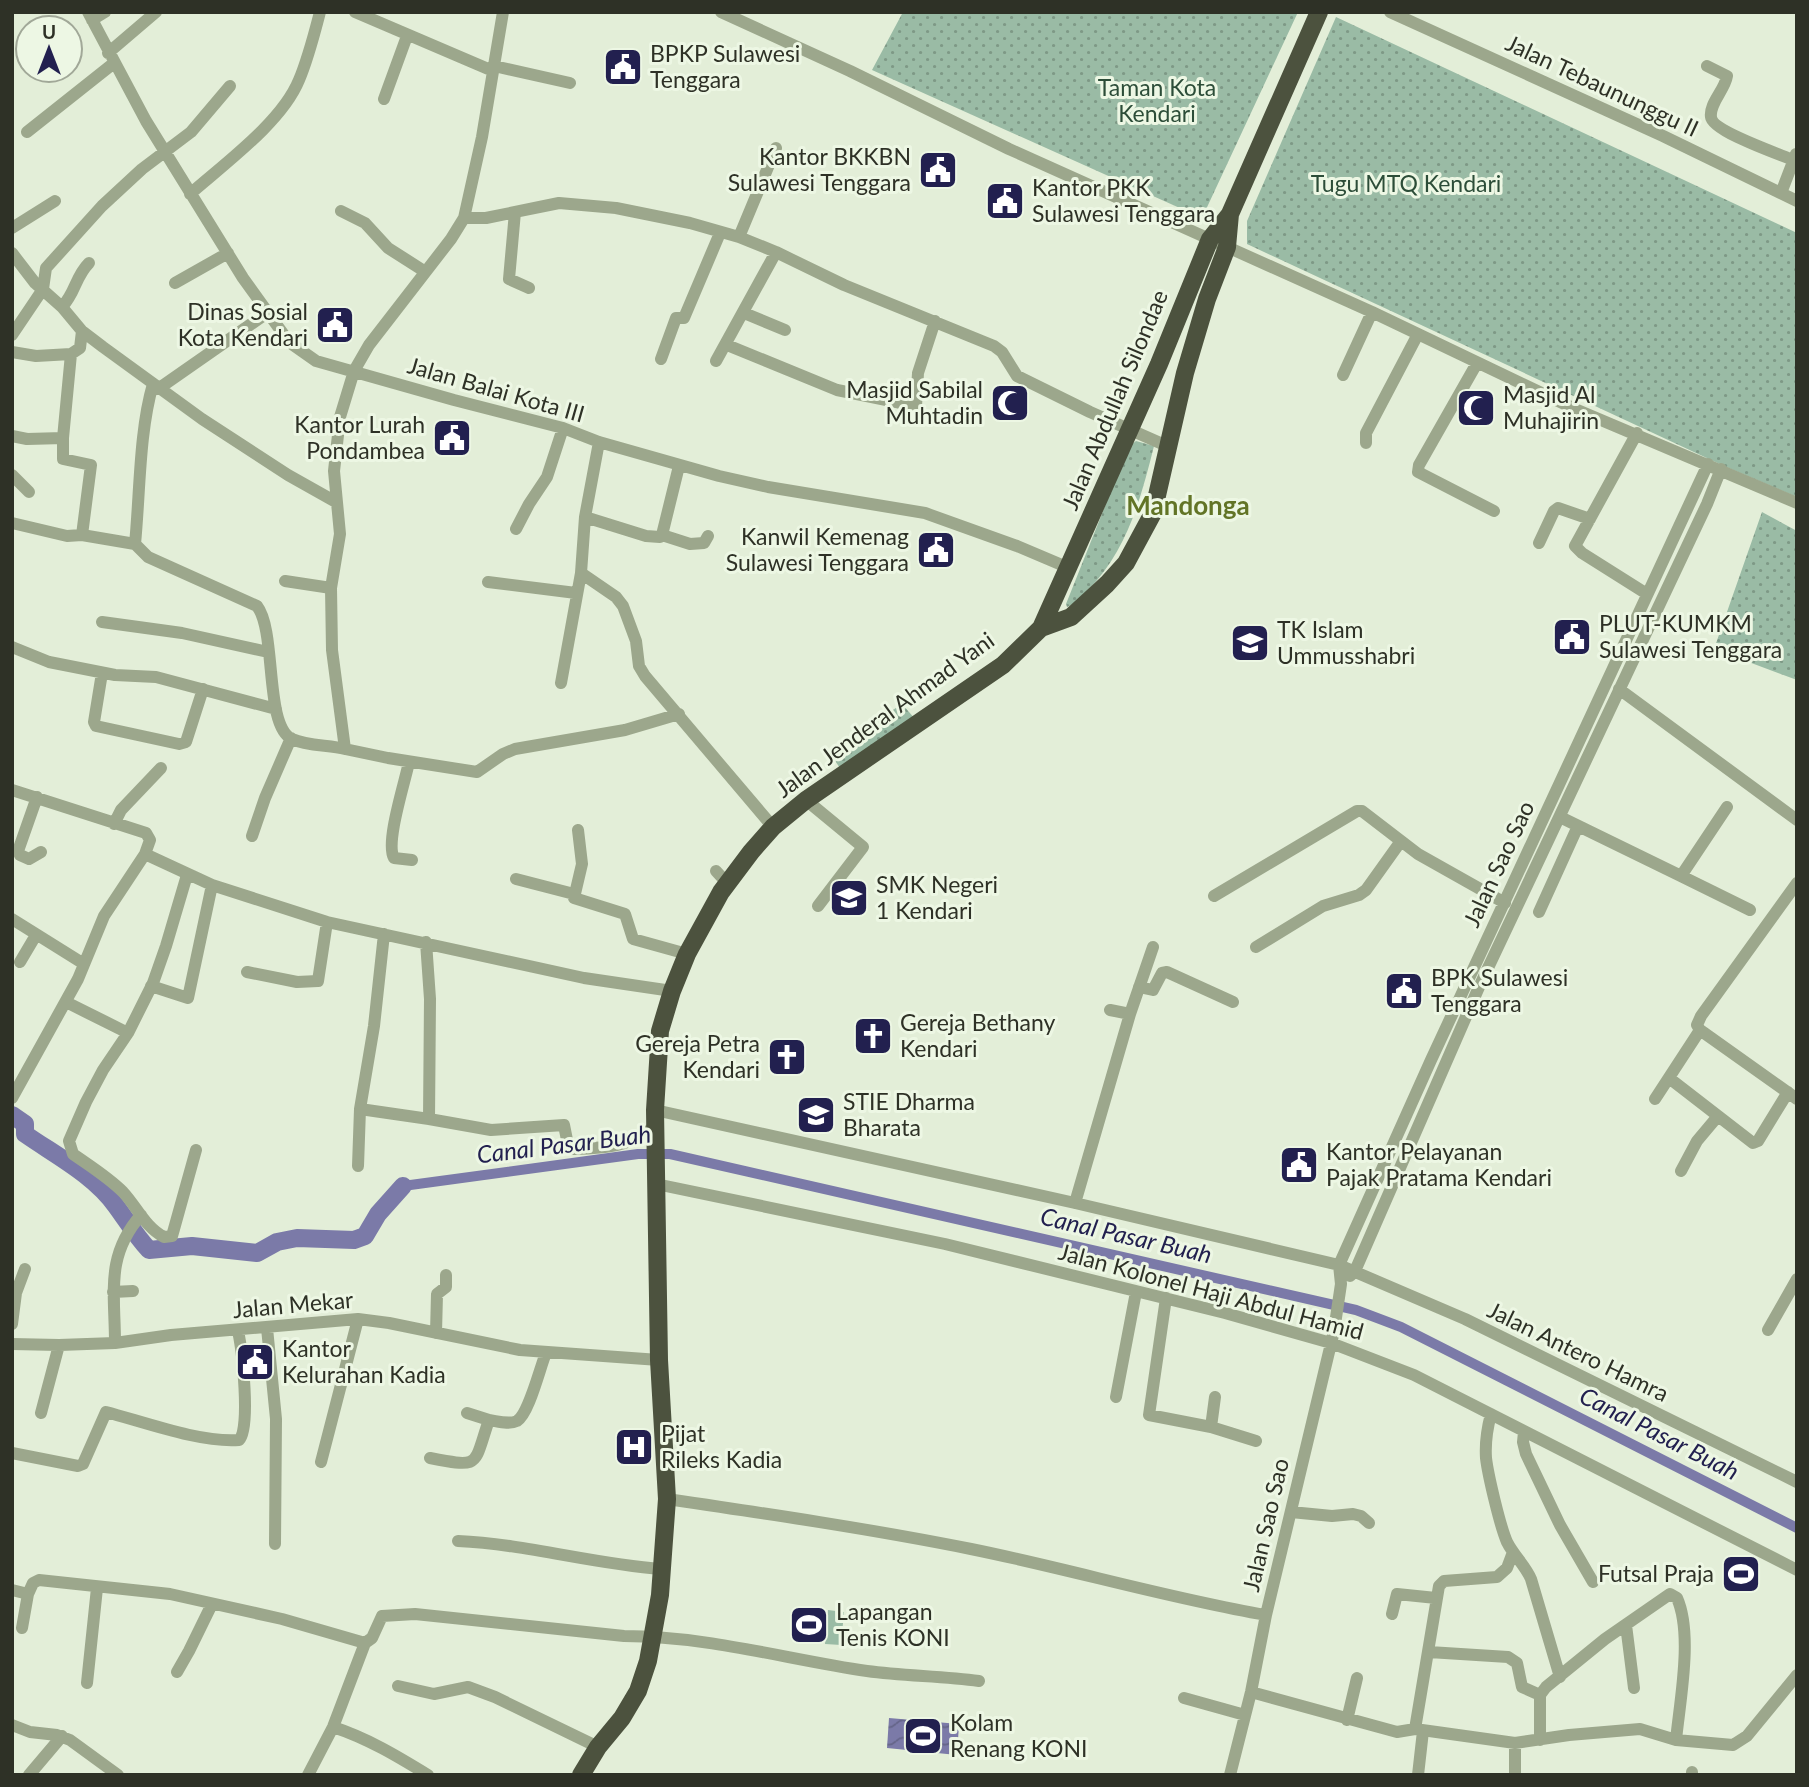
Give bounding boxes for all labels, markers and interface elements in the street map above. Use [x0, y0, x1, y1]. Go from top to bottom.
north arrow [14, 14, 84, 84]
text: U [42, 20, 56, 43]
street label: Jalan Tebaununggu II [1502, 28, 1703, 142]
place label: BPKP Sulawesi Tenggara [650, 39, 800, 93]
public building icon: BPKP Sulawesi Tenggara [602, 46, 644, 88]
park label: Taman Kota Kendari [1098, 73, 1216, 127]
place label: Kantor BKKBN Sulawesi Tenggara [728, 142, 911, 196]
public building icon: Kantor BKKBN Sulawesi Tenggara [917, 149, 959, 191]
park label: Tugu MTQ Kendari [1311, 169, 1501, 197]
place label: Kantor PKK Sulawesi Tenggara [1032, 173, 1215, 227]
public building icon: Kantor PKK Sulawesi Tenggara [984, 180, 1026, 222]
street label: Jalan Abdullah Silondae [1055, 285, 1173, 514]
place label: Dinas Sosial Kota Kendari [178, 297, 308, 351]
public building icon: Dinas Sosial Kota Kendari [314, 304, 356, 346]
street label: Jalan Balai Kota III [405, 350, 588, 428]
place label: Masjid Sabilal Muhtadin [846, 375, 983, 429]
place label: Masjid Al Muhajirin [1503, 380, 1599, 434]
mosque icon: Masjid Sabilal Muhtadin [989, 382, 1031, 424]
mosque icon: Masjid Al Muhajirin [1455, 387, 1497, 429]
place label: Kantor Lurah Pondambea [294, 410, 425, 464]
public building icon: Kantor Lurah Pondambea [431, 417, 473, 459]
district label: Mandonga [1126, 489, 1250, 521]
place label: Kanwil Kemenag Sulawesi Tenggara [726, 522, 909, 576]
public building icon: Kanwil Kemenag Sulawesi Tenggara [915, 529, 957, 571]
place label: PLUT-KUMKM Sulawesi Tenggara [1599, 609, 1782, 663]
place label: TK Islam Ummusshabri [1277, 615, 1415, 669]
public building icon: PLUT-KUMKM Sulawesi Tenggara [1551, 616, 1593, 658]
school or university icon: TK Islam Ummusshabri [1229, 622, 1271, 664]
street label: Jalan Jenderal Ahmad Yani [770, 626, 999, 803]
street label: Jalan Sao Sao [1457, 796, 1539, 931]
place label: SMK Negeri 1 Kendari [876, 870, 998, 924]
school or university icon: SMK Negeri 1 Kendari [828, 877, 870, 919]
place label: BPK Sulawesi Tenggara [1431, 963, 1568, 1017]
public building icon: BPK Sulawesi Tenggara [1383, 970, 1425, 1012]
place label: Gereja Bethany Kendari [900, 1008, 1056, 1062]
church icon: Gereja Bethany Kendari [852, 1015, 894, 1057]
place label: Gereja Petra Kendari [635, 1029, 760, 1083]
church icon: Gereja Petra Kendari [766, 1036, 808, 1078]
place label: STIE Dharma Bharata [843, 1087, 975, 1141]
school or university icon: STIE Dharma Bharata [795, 1094, 837, 1136]
water label: Canal Pasar Buah [475, 1118, 652, 1169]
place label: Kantor Pelayanan Pajak Pratama Kendari [1326, 1137, 1552, 1191]
public building icon: Kantor Pelayanan Pajak Pratama Kendari [1278, 1144, 1320, 1186]
water label: Canal Pasar Buah [1038, 1201, 1215, 1268]
street label: Jalan Kolonel Haji Abdul Hamid [1056, 1237, 1367, 1345]
street label: Jalan Mekar [231, 1285, 355, 1323]
street label: Jalan Antero Hamra [1483, 1295, 1674, 1407]
place label: Kantor Kelurahan Kadia [282, 1334, 446, 1388]
public building icon: Kantor Kelurahan Kadia [234, 1341, 276, 1383]
water label: Canal Pasar Buah [1575, 1380, 1744, 1485]
place label: Pijat Rileks Kadia [661, 1419, 782, 1473]
hospital icon: Pijat Rileks Kadia [613, 1426, 655, 1468]
street label: Jalan Sao Sao [1236, 1455, 1294, 1594]
sports icon: Futsal Praja [1720, 1553, 1762, 1595]
place label: Futsal Praja [1598, 1559, 1714, 1587]
place label: Lapangan Tenis KONI [836, 1597, 950, 1651]
sports icon: Lapangan Tenis KONI [788, 1604, 830, 1646]
place label: Kolam Renang KONI [950, 1708, 1087, 1762]
sports icon: Kolam Renang KONI [902, 1715, 944, 1757]

